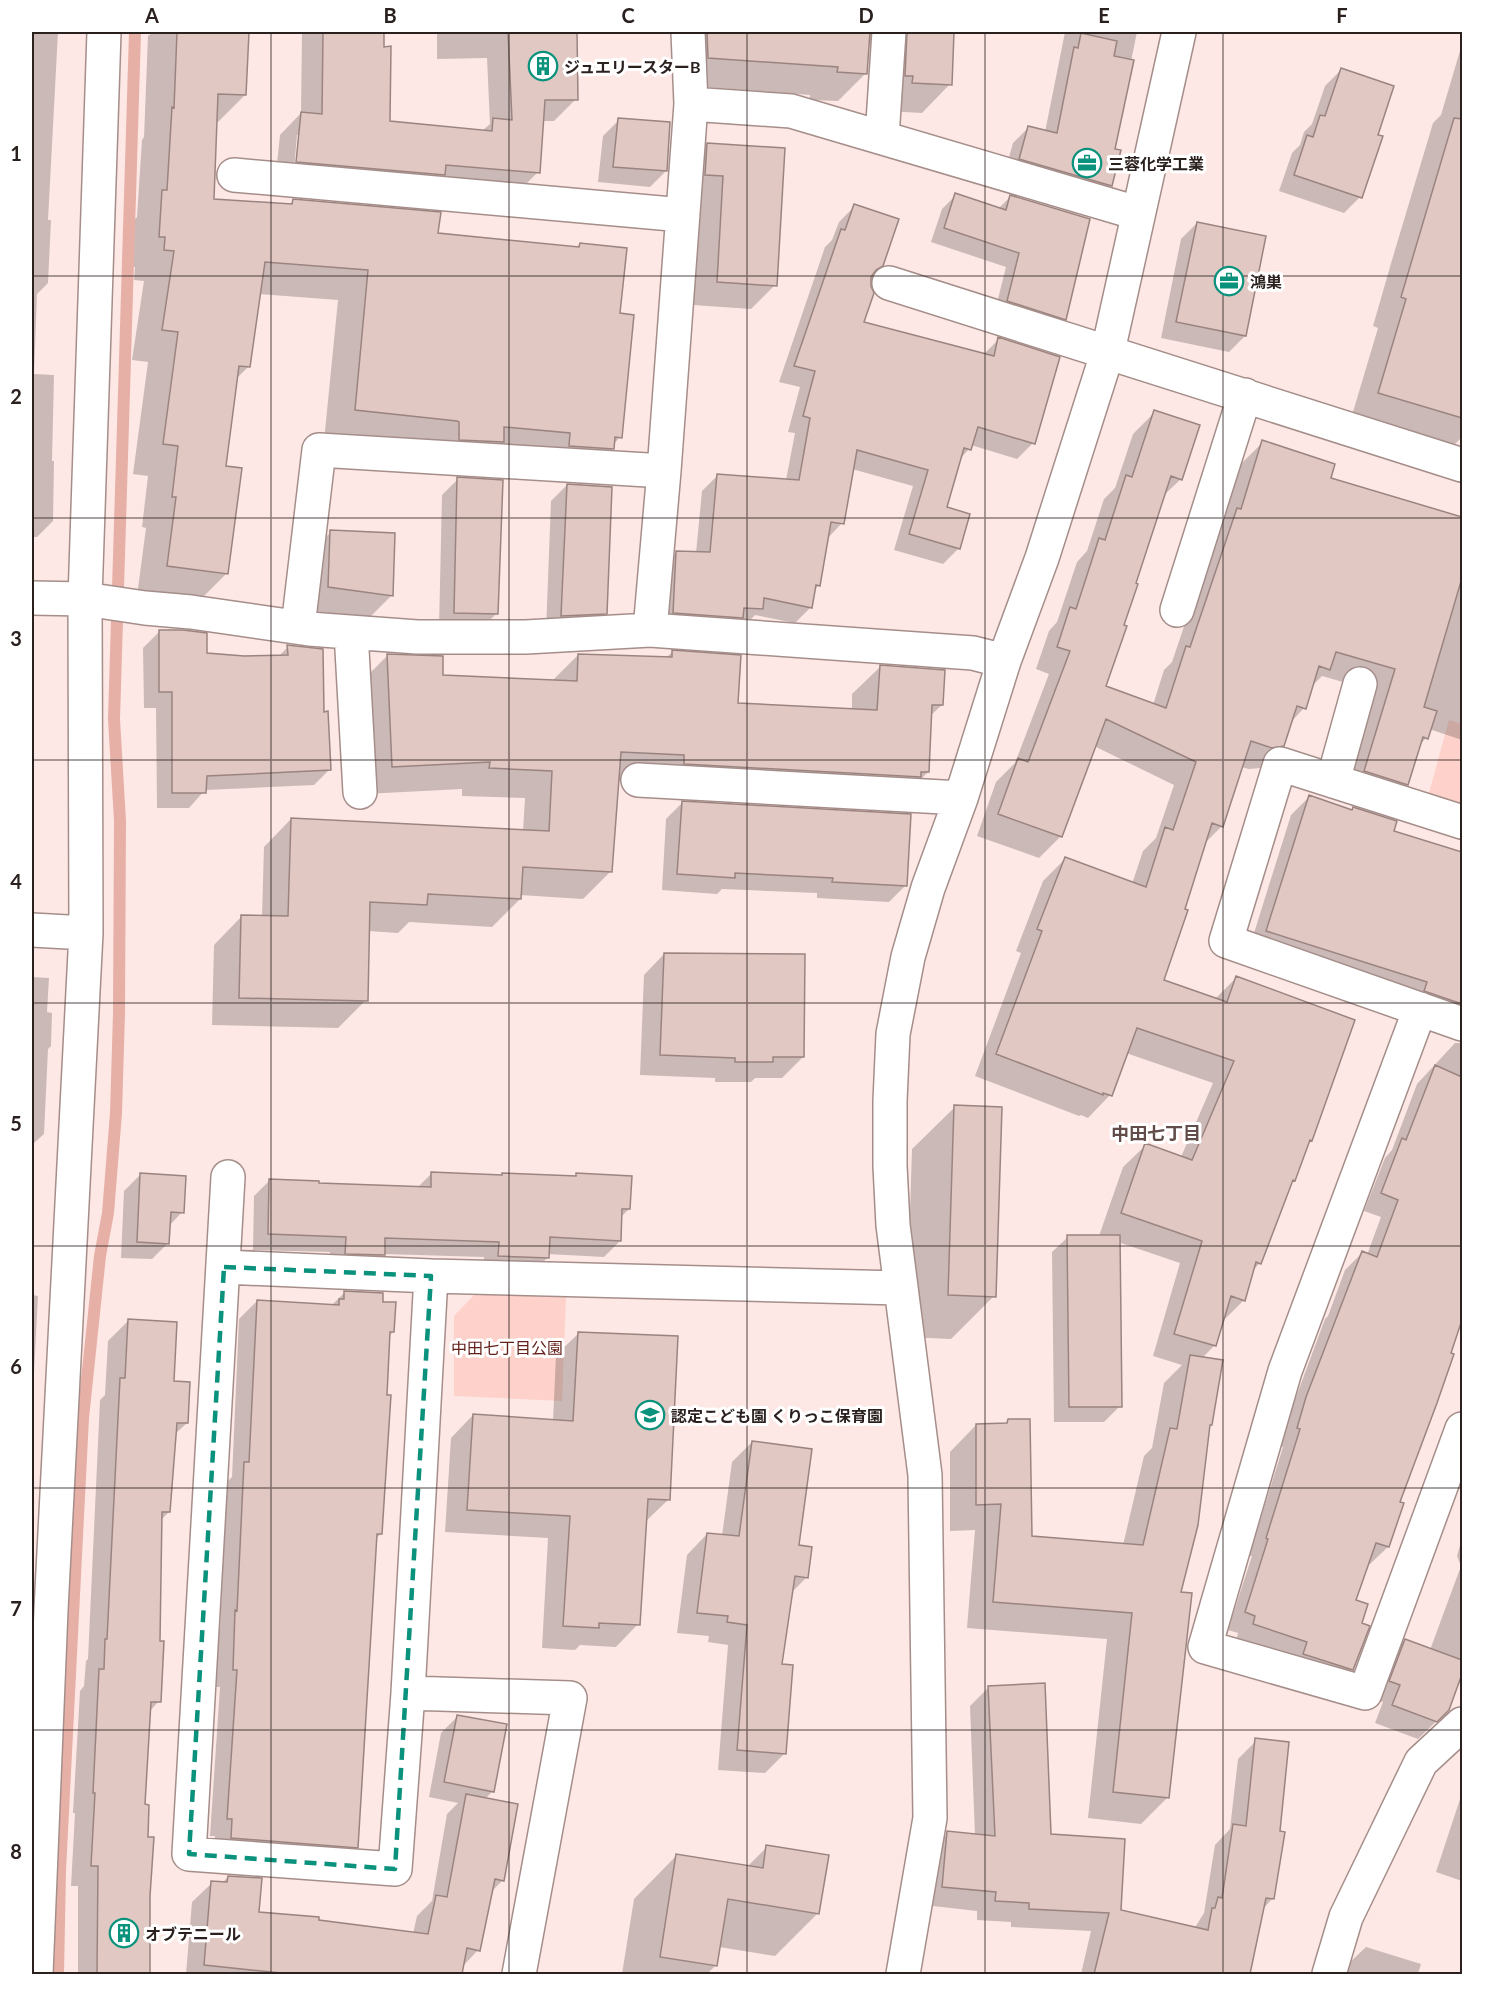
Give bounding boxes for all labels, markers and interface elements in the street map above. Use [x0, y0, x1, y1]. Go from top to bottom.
text: A [144, 3, 159, 27]
text: B [383, 3, 397, 27]
text: C [621, 3, 635, 27]
text: D [858, 3, 874, 27]
text: E [1098, 3, 1110, 27]
text: F [1336, 3, 1348, 27]
building icon: ジュエリースターB [527, 50, 559, 82]
place label: ジュエリースターB [564, 57, 701, 76]
text: 1 [10, 141, 22, 165]
office icon: 三蓉化学工業 [1071, 147, 1103, 179]
place label: 三蓉化学工業 [1108, 154, 1204, 173]
office icon: 鴻巣 [1213, 265, 1245, 297]
place label: 鴻巣 [1250, 272, 1282, 291]
text: 2 [10, 384, 22, 408]
text: 3 [10, 626, 22, 650]
text: 4 [10, 869, 22, 893]
text: 5 [10, 1111, 22, 1135]
district label: 中田七丁目 [1111, 1122, 1201, 1144]
park label: 中田七丁目公園 [451, 1338, 563, 1357]
text: 6 [10, 1354, 22, 1378]
school or university icon: 認定こども園 くりっこ保育園 [634, 1399, 666, 1431]
place label: 認定こども園 くりっこ保育園 [671, 1406, 883, 1425]
text: 7 [10, 1596, 22, 1620]
text: 8 [10, 1839, 22, 1863]
building icon: オブテニール [108, 1917, 140, 1949]
place label: オブテニール [145, 1924, 241, 1943]

